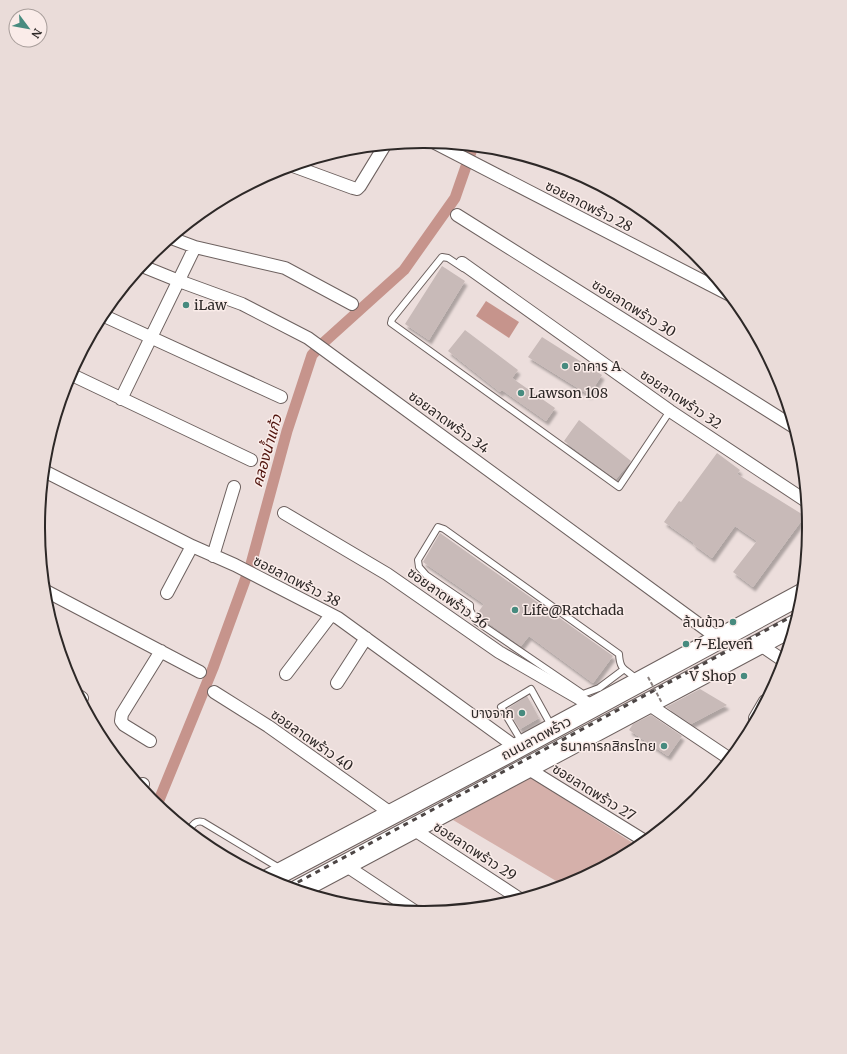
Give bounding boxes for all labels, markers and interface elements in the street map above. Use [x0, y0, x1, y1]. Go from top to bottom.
north arrow [8, 8, 48, 48]
text: N [28, 26, 45, 41]
street label: ซอยลาดพร้าว 28 [542, 176, 636, 236]
street label: ซอยลาดพร้าว 30 [589, 275, 679, 341]
place label: iLaw [194, 296, 227, 314]
marker: iLaw [181, 300, 191, 310]
place label: อาคาร A [573, 357, 621, 375]
marker: อาคาร A [560, 361, 570, 371]
street label: ซอยลาดพร้าว 32 [637, 365, 725, 433]
place label: Lawson 108 [529, 384, 608, 402]
street label: ซอยลาดพร้าว 34 [405, 387, 493, 458]
marker: Lawson 108 [516, 388, 526, 398]
water label: คลองน้ำแก้ว [246, 412, 286, 489]
street label: ซอยลาดพร้าว 38 [251, 551, 343, 611]
street label: ซอยลาดพร้าว 36 [404, 563, 492, 633]
place label: Life@Ratchada [523, 601, 625, 619]
marker: Life@Ratchada [510, 605, 520, 615]
place label: ล้านข้าว [683, 613, 725, 631]
marker: ล้านข้าว [728, 617, 738, 627]
place label: 7-Eleven [694, 635, 753, 653]
marker: 7-Eleven [681, 639, 691, 649]
place label: V Shop [688, 667, 736, 685]
marker: V Shop [739, 671, 749, 681]
place label: บางจาก [471, 704, 514, 722]
street label: ซอยลาดพร้าว 40 [267, 705, 357, 775]
marker: บางจาก [517, 708, 527, 718]
street label: ถนนลาดพร้าว [498, 712, 574, 764]
place label: ธนาคารกสิกรไทย [560, 737, 656, 755]
marker: ธนาคารกสิกรไทย [659, 741, 669, 751]
street label: ซอยลาดพร้าว 27 [549, 759, 639, 825]
street label: ซอยลาดพร้าว 29 [430, 817, 520, 885]

